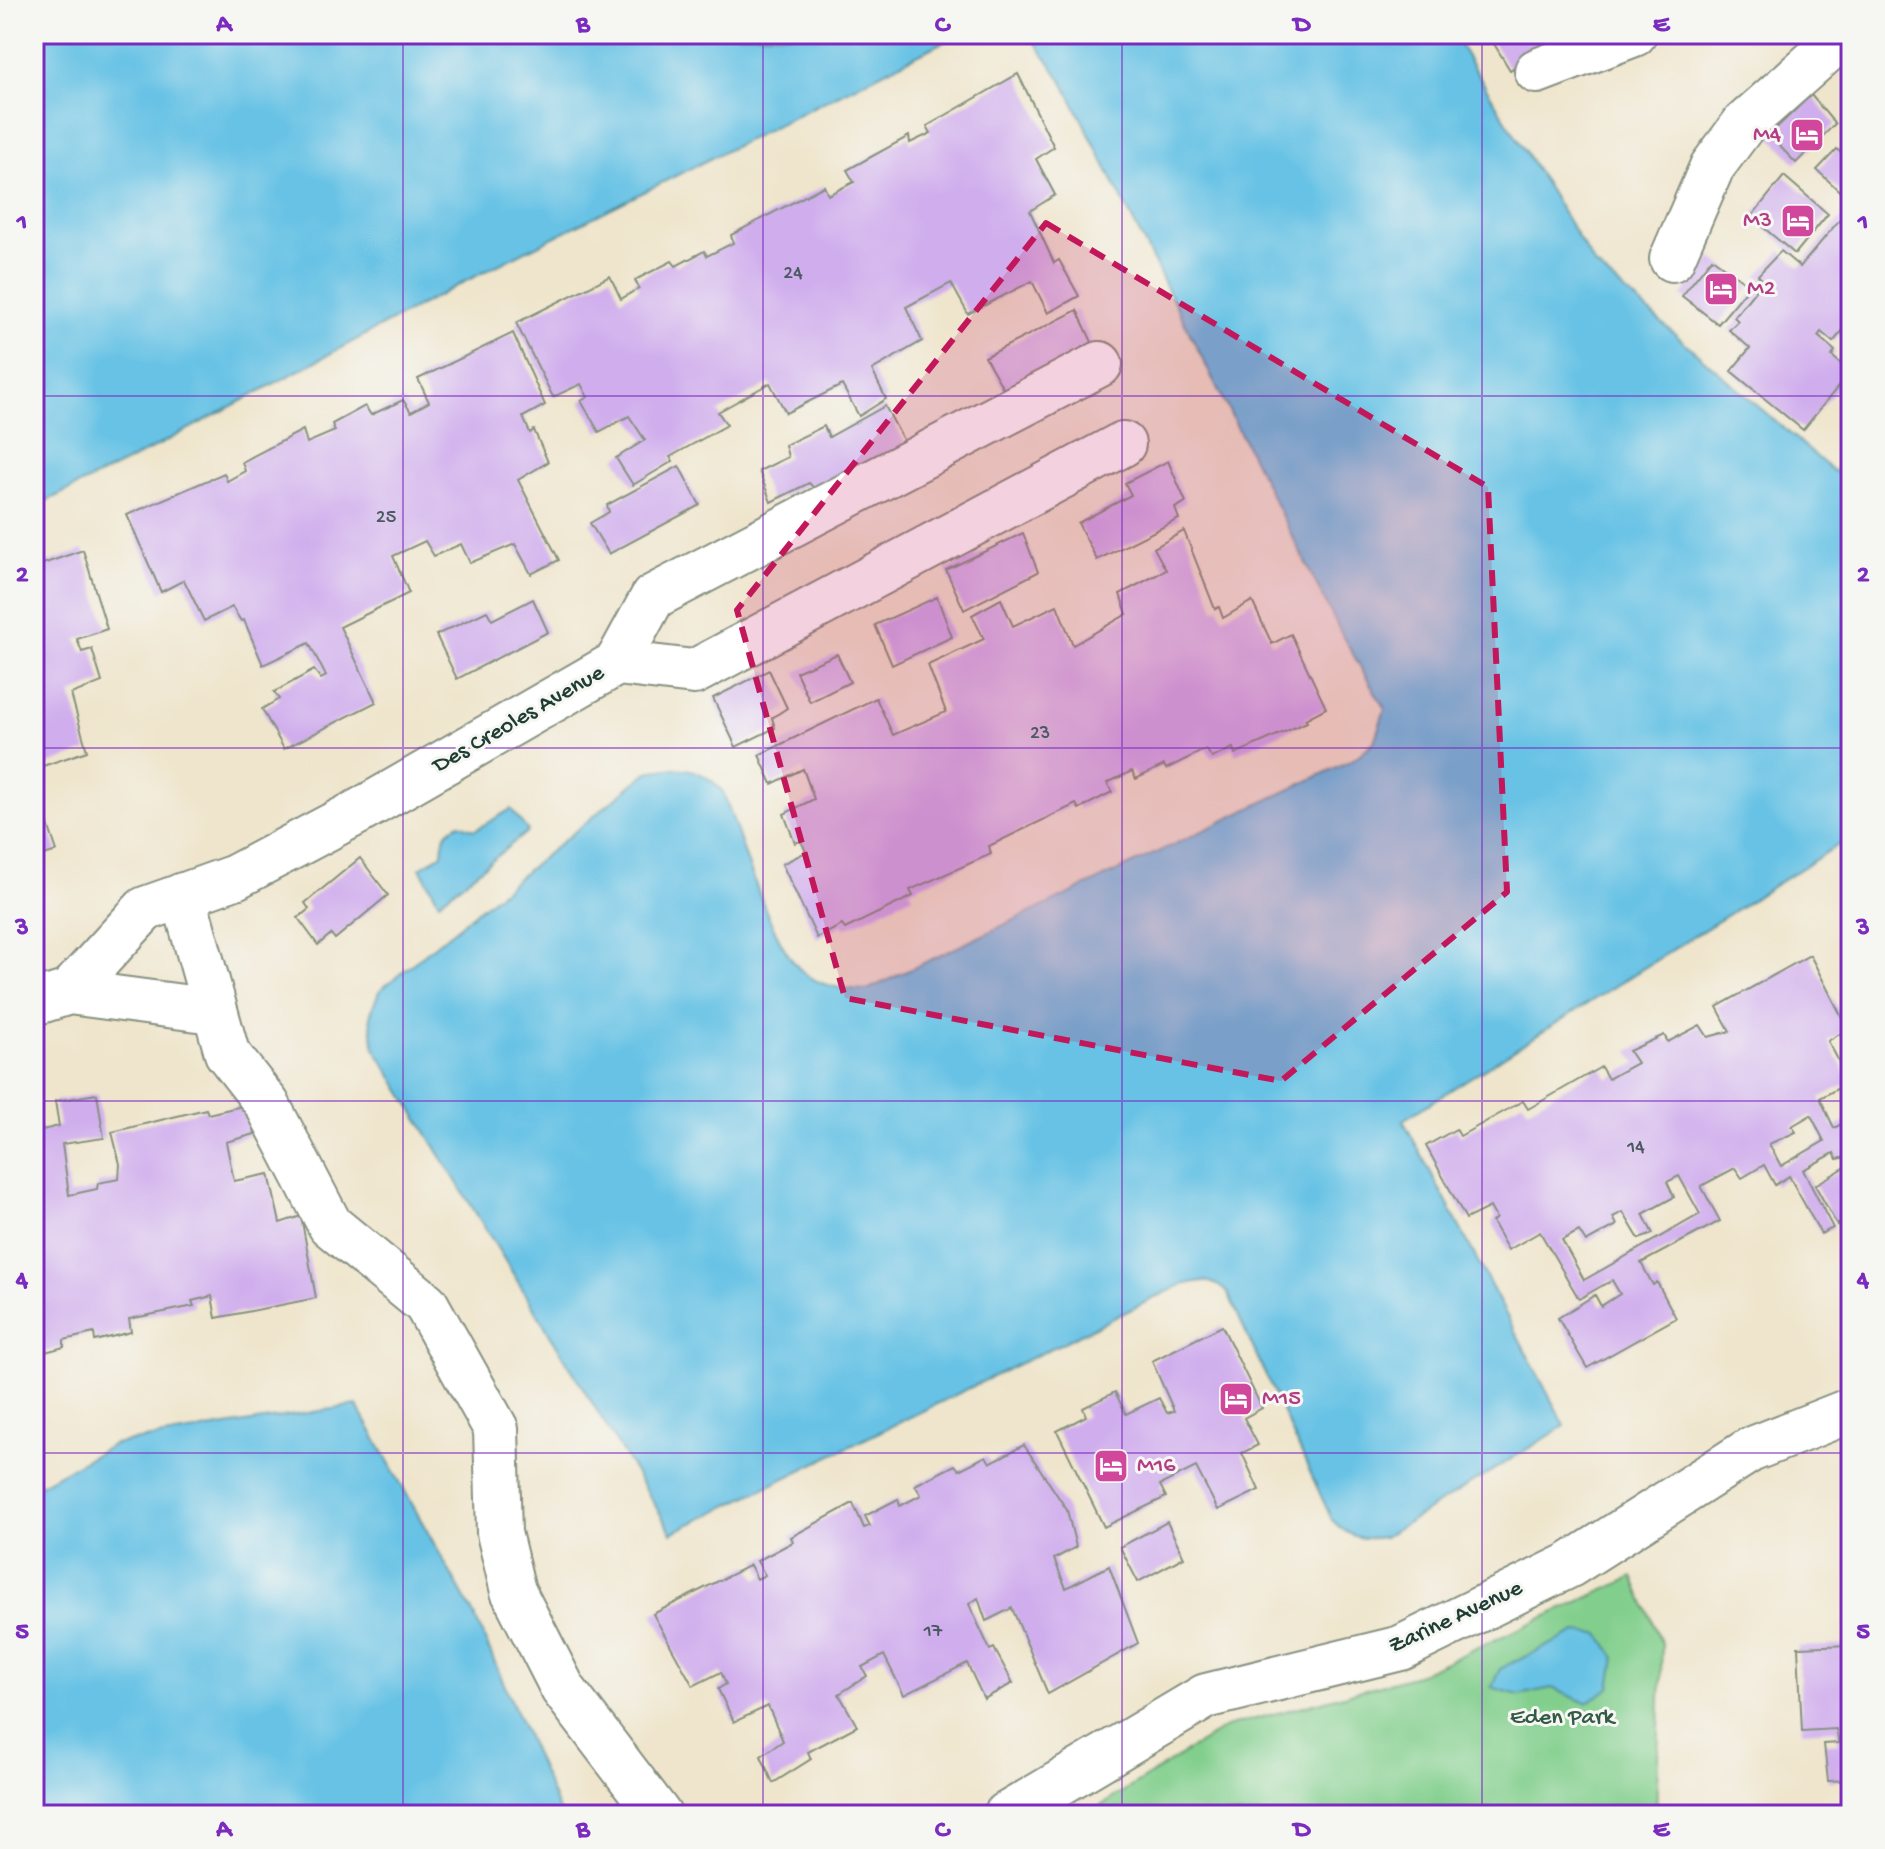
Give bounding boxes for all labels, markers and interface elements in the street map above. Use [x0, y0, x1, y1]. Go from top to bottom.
text: A [215, 11, 233, 42]
text: B [575, 11, 591, 42]
text: C [935, 11, 952, 42]
text: D [1292, 11, 1312, 42]
text: E [1653, 11, 1671, 42]
hotel icon: M4 [1788, 116, 1826, 154]
place label: M4 [1753, 121, 1782, 150]
hotel icon: M3 [1779, 202, 1817, 240]
place label: M3 [1743, 207, 1772, 236]
text: 1 [16, 209, 27, 240]
text: 1 [1857, 209, 1868, 240]
house number: 24 [783, 263, 803, 286]
hotel icon: M2 [1702, 270, 1740, 308]
place label: M2 [1747, 275, 1776, 304]
house number: 25 [376, 507, 396, 530]
text: 2 [16, 561, 29, 592]
text: 2 [1857, 561, 1870, 592]
street label: Des Creoles Avenue [426, 659, 610, 782]
house number: 23 [1030, 723, 1050, 746]
text: 3 [14, 914, 29, 945]
text: 3 [1855, 914, 1870, 945]
house number: 14 [1626, 1137, 1645, 1160]
text: 4 [15, 1266, 29, 1297]
text: 4 [1856, 1266, 1870, 1297]
hotel icon: M15 [1217, 1380, 1255, 1418]
place label: M15 [1262, 1385, 1301, 1414]
hotel icon: M16 [1092, 1447, 1130, 1485]
place label: M16 [1137, 1452, 1176, 1481]
street label: Zarine Avenue [1385, 1574, 1528, 1662]
text: 5 [15, 1618, 29, 1649]
text: 5 [1856, 1618, 1870, 1649]
house number: 17 [923, 1621, 943, 1644]
park label: Eden Park [1510, 1704, 1616, 1733]
text: A [215, 1816, 233, 1847]
text: B [575, 1816, 591, 1847]
text: C [935, 1816, 952, 1847]
text: D [1292, 1816, 1312, 1847]
text: E [1653, 1816, 1671, 1847]

